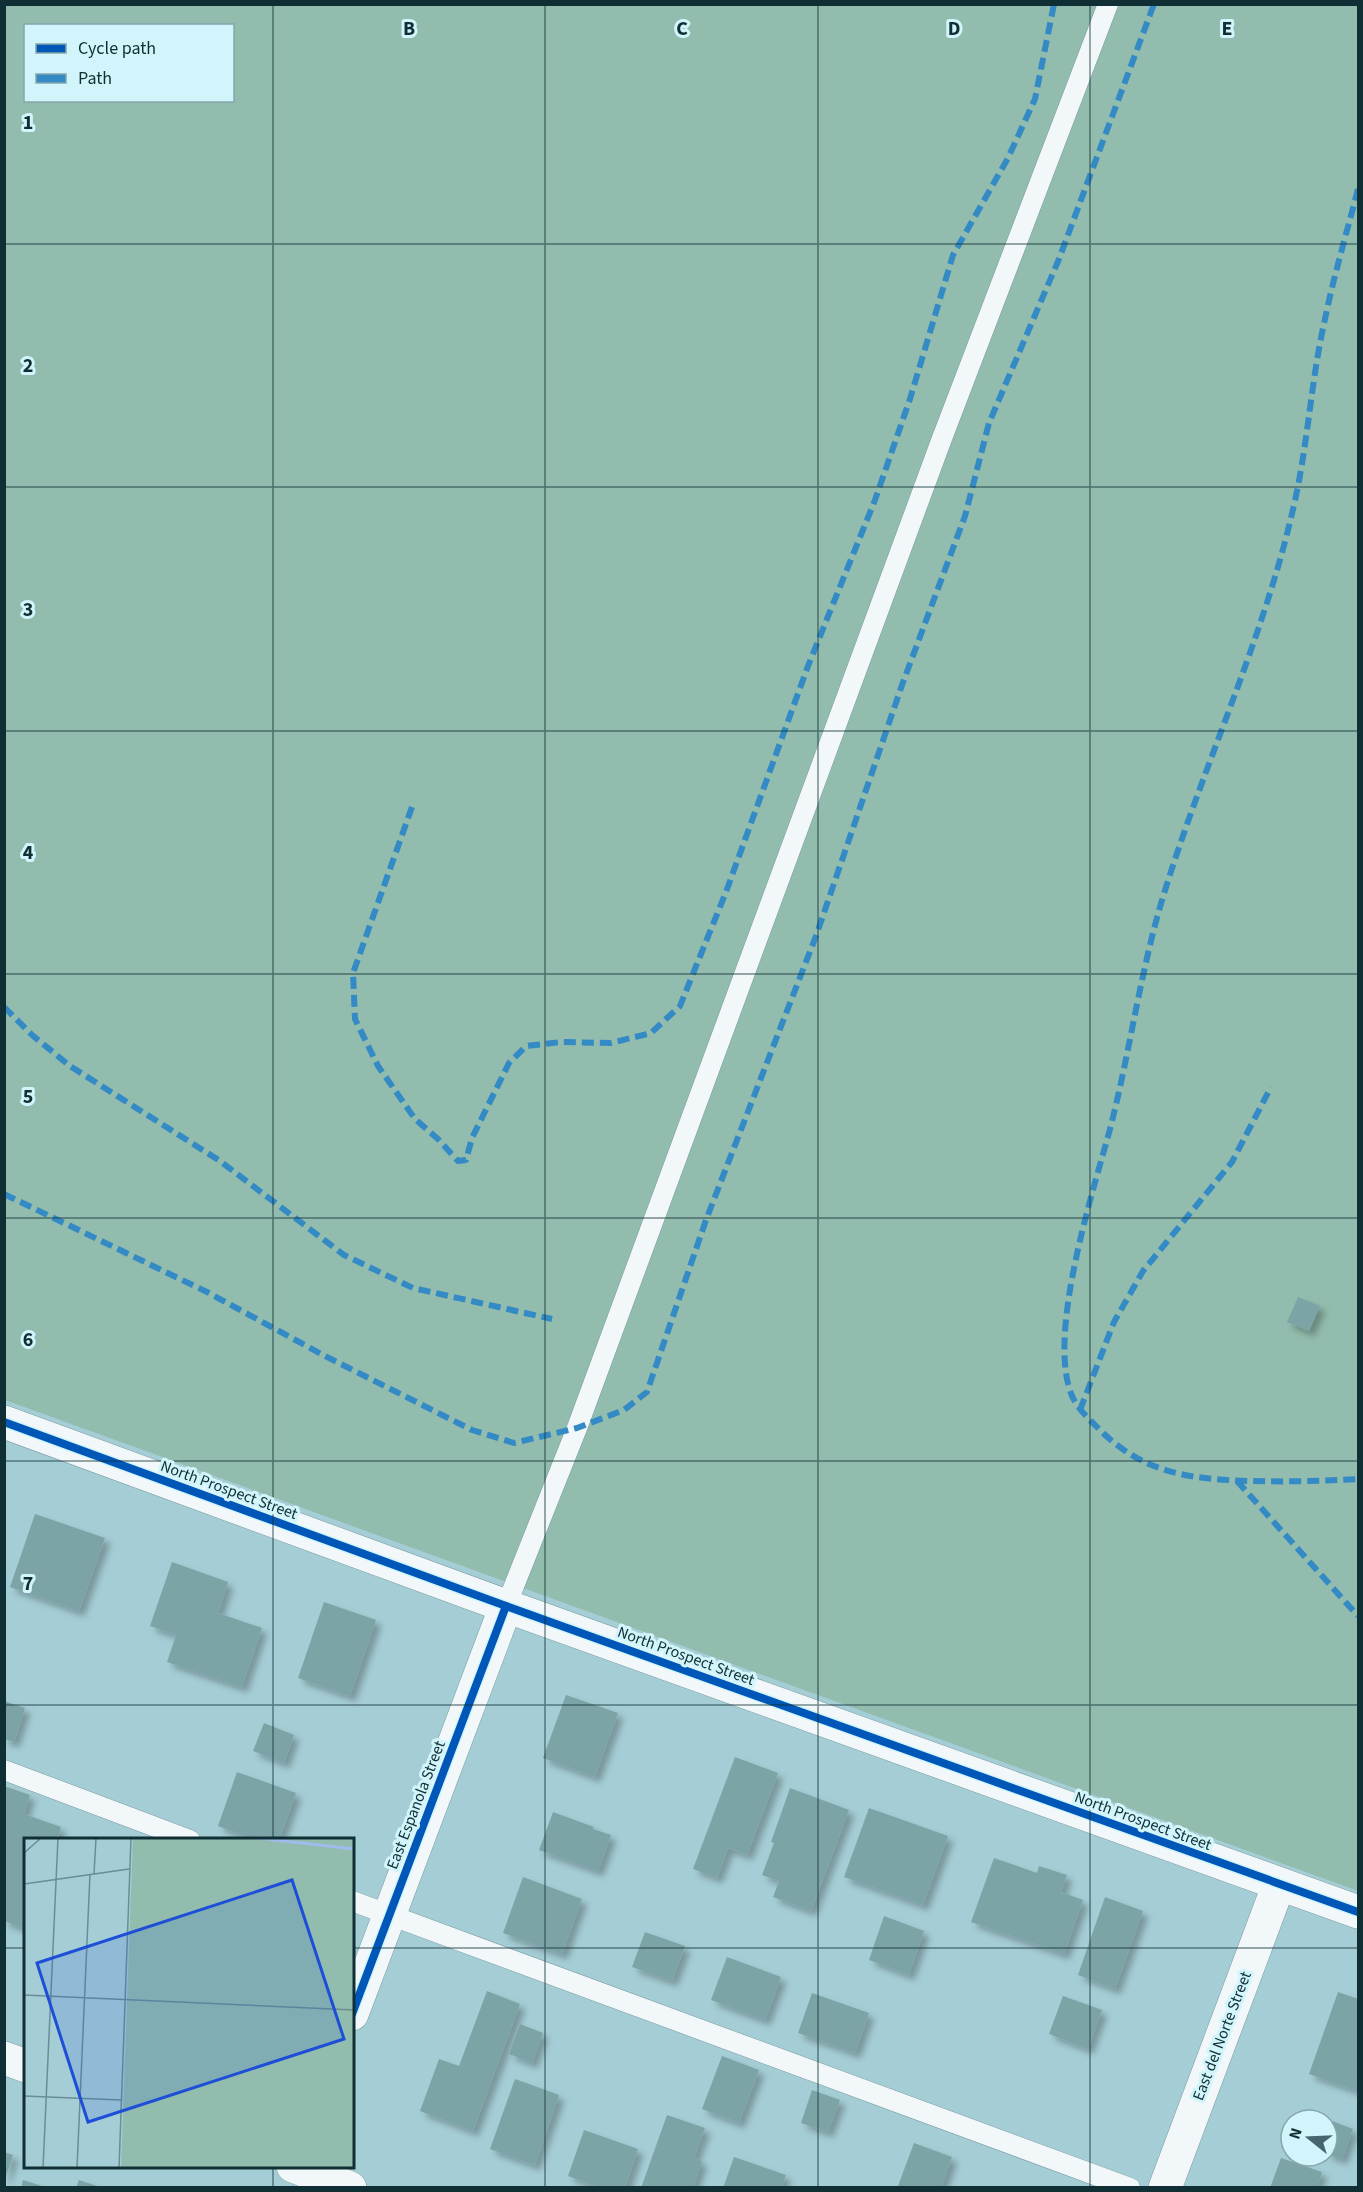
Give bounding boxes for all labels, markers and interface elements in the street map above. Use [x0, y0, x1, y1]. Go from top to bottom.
text: B [403, 15, 415, 43]
text: C [676, 15, 688, 43]
text: D [948, 15, 960, 43]
text: E [1222, 15, 1232, 43]
legend [24, 24, 234, 102]
text: Cycle path [78, 36, 156, 61]
text: Path [78, 66, 112, 91]
text: 1 [23, 109, 33, 137]
text: 2 [23, 352, 33, 380]
text: 3 [23, 596, 33, 624]
text: 4 [23, 839, 34, 867]
text: 5 [23, 1083, 33, 1111]
text: 6 [23, 1326, 33, 1354]
street label: North Prospect Street [157, 1455, 301, 1525]
text: 7 [23, 1570, 33, 1598]
street label: North Prospect Street [614, 1621, 758, 1691]
street label: East Espanola Street [381, 1737, 451, 1873]
street label: North Prospect Street [1071, 1786, 1215, 1856]
inset map [24, 1838, 354, 2168]
street label: East del Norte Street [1187, 1968, 1257, 2104]
north arrow [1279, 2108, 1339, 2168]
text: N [1284, 2125, 1308, 2142]

